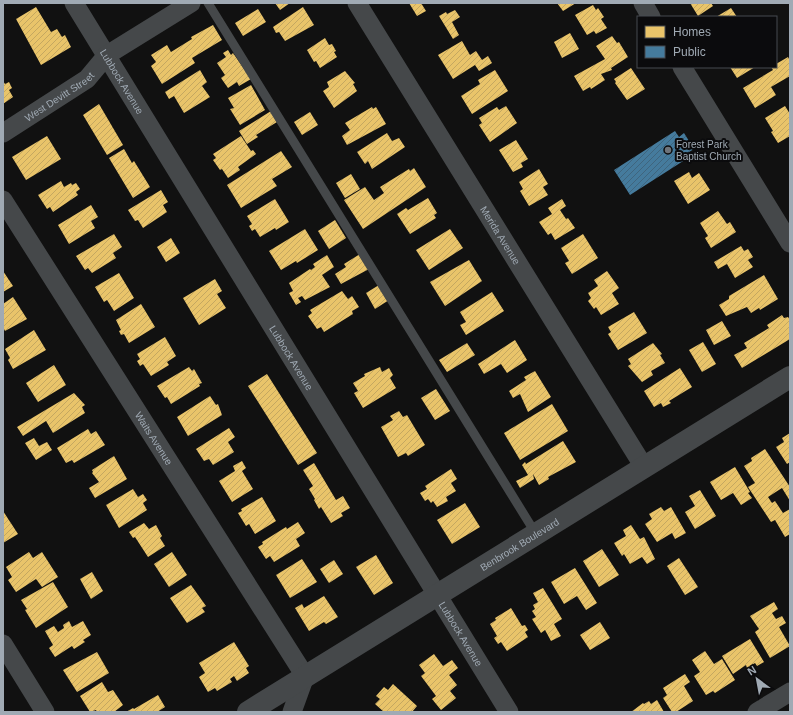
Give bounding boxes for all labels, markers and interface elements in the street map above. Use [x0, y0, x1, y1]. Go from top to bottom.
legend [637, 16, 777, 68]
text: Homes [673, 25, 711, 39]
text: Public [673, 45, 706, 59]
street label: Lubbock Avenue [98, 47, 146, 116]
street label: West Devitt Street [23, 70, 96, 124]
place label: Forest Park Baptist Church [676, 139, 742, 162]
marker: Forest Park Baptist Church [663, 145, 673, 155]
street label: Merida Avenue [478, 204, 523, 267]
street label: Lubbock Avenue [267, 324, 315, 393]
street label: Waits Avenue [133, 410, 175, 467]
street label: Benbrook Boulevard [478, 516, 561, 573]
street label: Lubbock Avenue [437, 600, 485, 669]
north arrow [737, 659, 777, 699]
text: N [745, 663, 758, 678]

